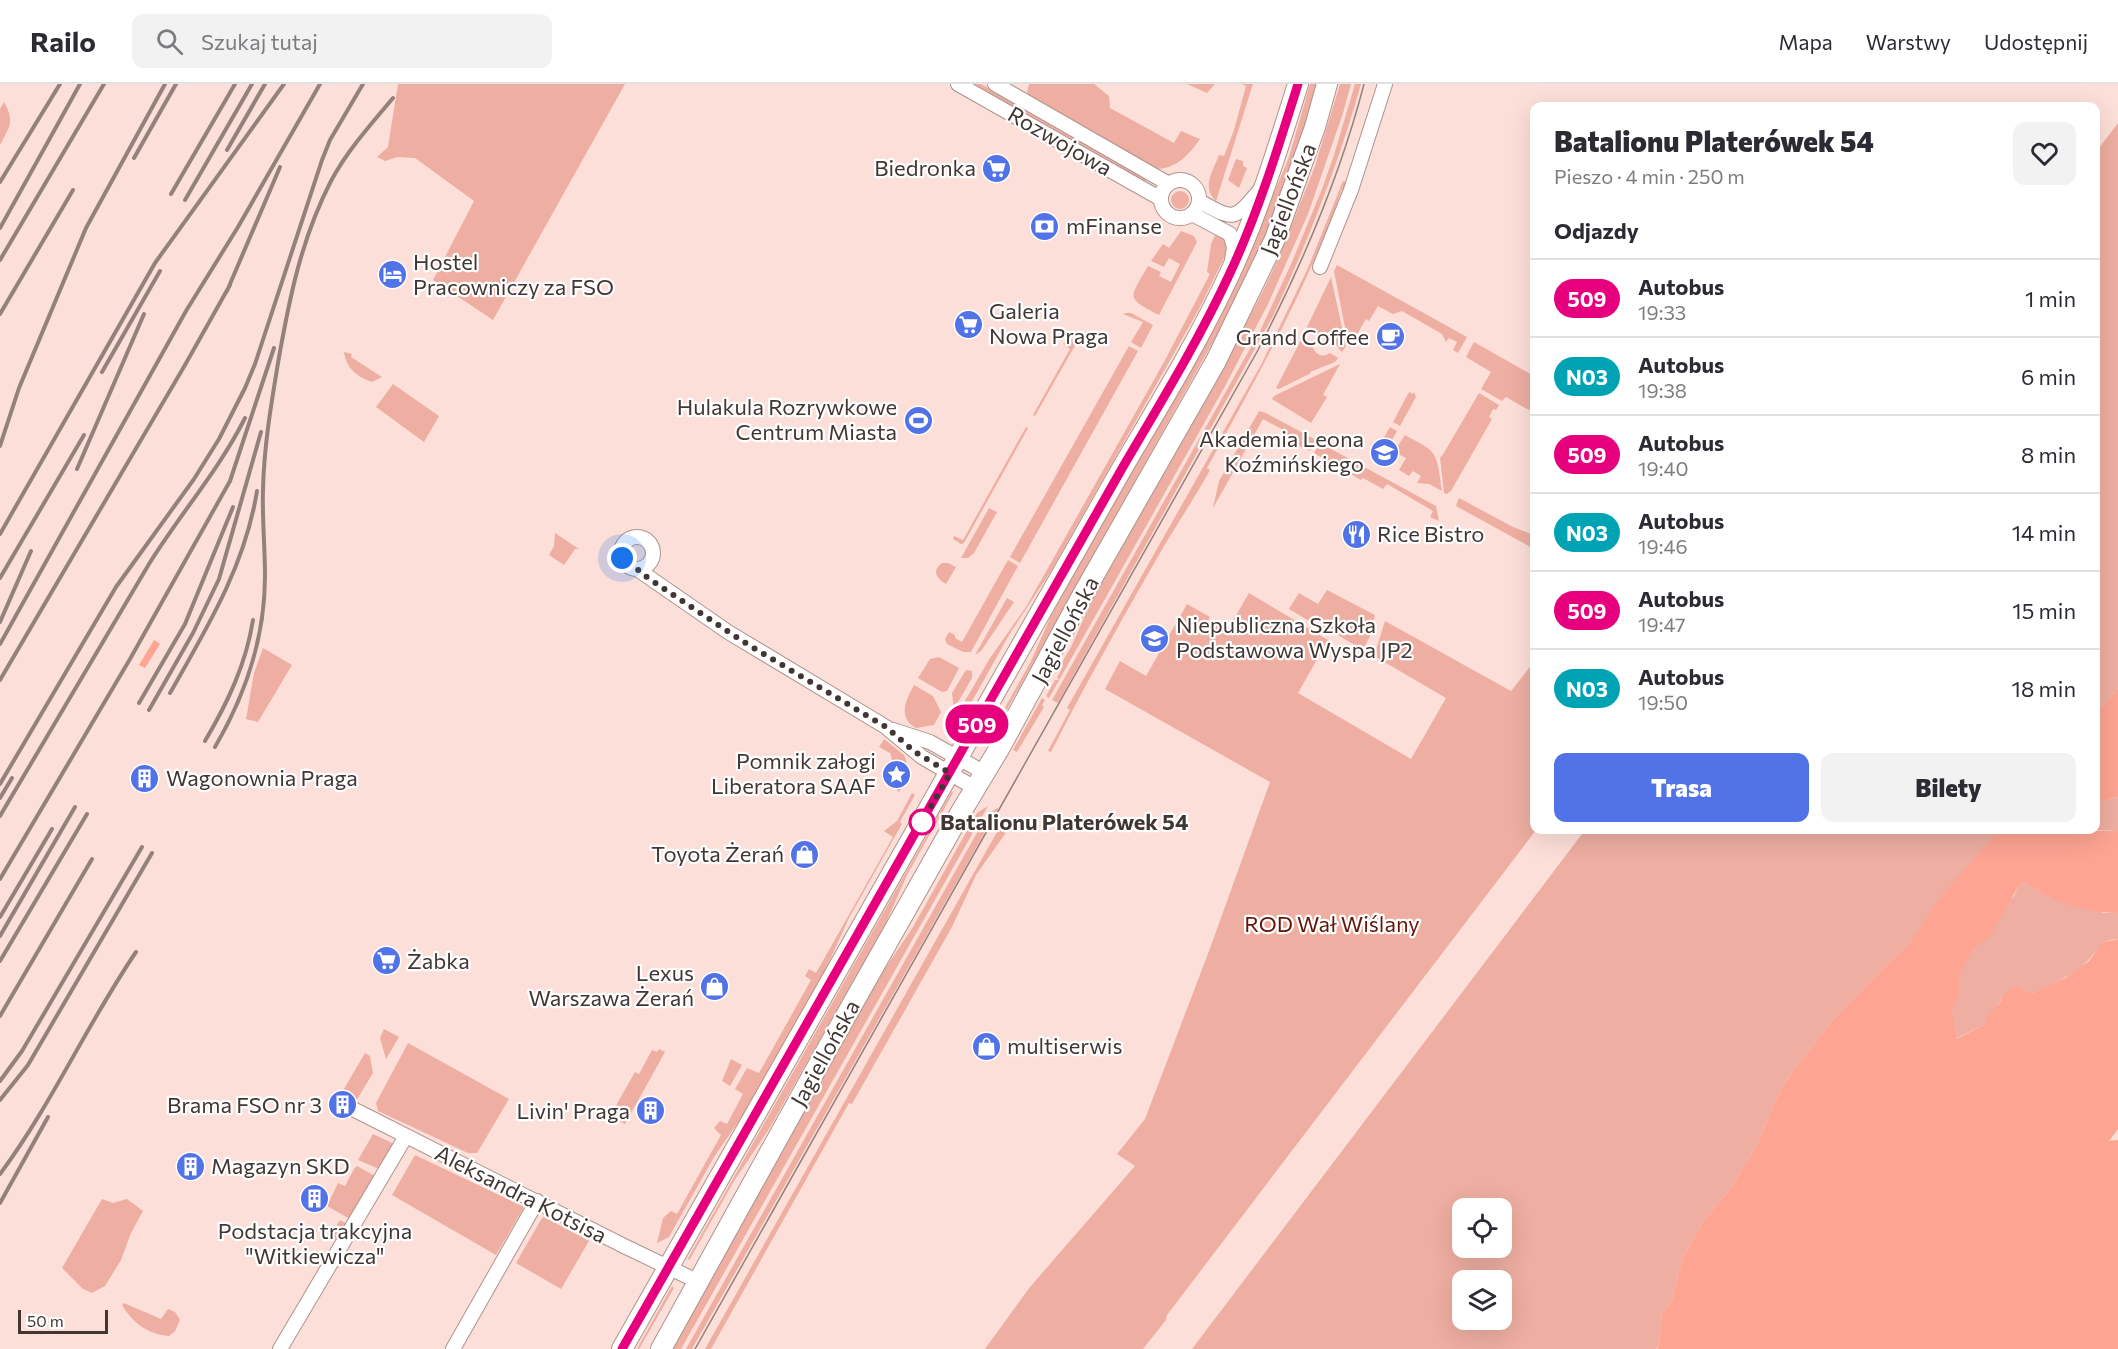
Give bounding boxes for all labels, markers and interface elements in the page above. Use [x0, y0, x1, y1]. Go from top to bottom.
search box [132, 14, 552, 68]
text: Railo [30, 24, 96, 58]
icon: search [153, 25, 186, 58]
text: Szukaj tutaj [201, 28, 318, 55]
text: Mapa [1779, 29, 1833, 54]
text: Warstwy [1866, 29, 1951, 54]
text: Udostępnij [1984, 29, 2088, 54]
street label: Rozwojowa [1003, 100, 1117, 181]
button: heart [2013, 122, 2076, 185]
text: Batalionu Platerówek 54 [1554, 124, 1874, 158]
street label: Jagiellońska [1254, 139, 1321, 258]
supermarket icon: Biedronka [981, 152, 1013, 184]
place label: Biedronka [874, 154, 976, 181]
text: Pieszo · 4 min · 250 m [1554, 164, 1745, 188]
bank icon: mFinanse [1029, 210, 1061, 242]
place label: mFinanse [1066, 212, 1162, 239]
text: Odjazdy [1554, 217, 1639, 244]
place label: Hostel Pracowniczy za FSO [413, 248, 614, 300]
hotel icon: Hostel Pracowniczy za FSO [376, 259, 408, 291]
text: Autobus [1638, 273, 1724, 300]
text: 1 min [2025, 285, 2076, 312]
text: 509 [1567, 286, 1607, 311]
place label: Galeria Nowa Praga [989, 297, 1109, 349]
text: 19:33 [1638, 300, 1686, 324]
supermarket icon: Galeria Nowa Praga [952, 308, 984, 340]
cafe icon: Grand Coffee [1374, 321, 1406, 353]
place label: Grand Coffee [1236, 323, 1369, 350]
text: Autobus [1638, 351, 1724, 378]
text: 6 min [2021, 363, 2076, 390]
text: N03 [1566, 364, 1608, 389]
text: 19:38 [1638, 378, 1687, 402]
place label: Hulakula Rozrywkowe Centrum Miasta [677, 393, 897, 445]
sports icon: Hulakula Rozrywkowe Centrum Miasta [902, 404, 934, 436]
place label: Akademia Leona Koźmińskiego [1199, 425, 1364, 477]
text: Autobus [1638, 429, 1724, 456]
school or university icon: Akademia Leona Koźmińskiego [1369, 436, 1401, 468]
text: 8 min [2021, 441, 2076, 468]
text: 509 [1567, 442, 1607, 467]
text: 19:40 [1638, 456, 1688, 480]
text: Autobus [1638, 507, 1724, 534]
restaurant icon: Rice Bistro [1340, 518, 1372, 550]
text: 14 min [2012, 519, 2076, 546]
place label: Rice Bistro [1377, 520, 1484, 547]
text: N03 [1566, 520, 1608, 545]
text: 19:46 [1638, 534, 1688, 558]
your location [607, 543, 637, 573]
street label: Jagiellońska [1025, 572, 1104, 688]
text: Autobus [1638, 585, 1724, 612]
text: 15 min [2012, 597, 2076, 624]
text: 509 [1567, 598, 1607, 623]
place label: Niepubliczna Szkoła Podstawowa Wyspa JP2 [1176, 611, 1413, 663]
text: 19:47 [1638, 612, 1686, 636]
school or university icon: Niepubliczna Szkoła Podstawowa Wyspa JP2 [1139, 622, 1171, 654]
text: Autobus [1638, 663, 1724, 690]
text: 18 min [2012, 675, 2076, 702]
text: N03 [1566, 676, 1608, 701]
text: 19:50 [1638, 690, 1688, 714]
line badge: 509 [942, 704, 1012, 744]
text: 509 [957, 712, 997, 737]
place label: Pomnik załogi Liberatora SAAF [711, 747, 876, 799]
button: Trasa [1554, 753, 1809, 822]
button: Bilety [1821, 753, 2076, 822]
place icon: Pomnik załogi Liberatora SAAF [881, 758, 913, 790]
building icon: Wagonownia Praga [129, 762, 161, 794]
place label: Wagonownia Praga [166, 764, 358, 791]
place label: Batalionu Platerówek 54 [940, 808, 1188, 835]
marker: Batalionu Platerówek 54 [909, 809, 935, 835]
shop icon: Toyota Żerań [789, 838, 821, 870]
place label: Toyota Żerań [651, 840, 784, 867]
park label: ROD Wał Wiślany [1244, 910, 1420, 937]
supermarket icon: Żabka [370, 945, 402, 977]
place label: Żabka [407, 947, 470, 974]
place label: Lexus Warszawa Żerań [528, 959, 694, 1011]
shop icon: Lexus Warszawa Żerań [699, 970, 731, 1002]
street label: Jagiellońska [784, 995, 865, 1111]
shop icon: multiserwis [970, 1030, 1002, 1062]
place label: multiserwis [1007, 1032, 1122, 1059]
building icon: Brama FSO nr 3 [327, 1089, 359, 1121]
place label: Brama FSO nr 3 [167, 1091, 322, 1118]
building icon: Livin' Praga [635, 1095, 667, 1127]
place label: Livin' Praga [516, 1097, 630, 1124]
street label: Aleksandra Kotsisa [431, 1139, 611, 1248]
building icon: Magazyn SKD [174, 1150, 206, 1182]
place label: Magazyn SKD [211, 1152, 350, 1179]
building icon: Podstacja trakcyjna "Witkiewicza" [299, 1183, 331, 1215]
map controls [1452, 1198, 1512, 1330]
button: locate [1452, 1198, 1512, 1258]
place label: Podstacja trakcyjna "Witkiewicza" [218, 1217, 412, 1269]
button: layers [1452, 1270, 1512, 1330]
scale bar [18, 1307, 108, 1334]
text: 50 m [27, 1311, 64, 1330]

